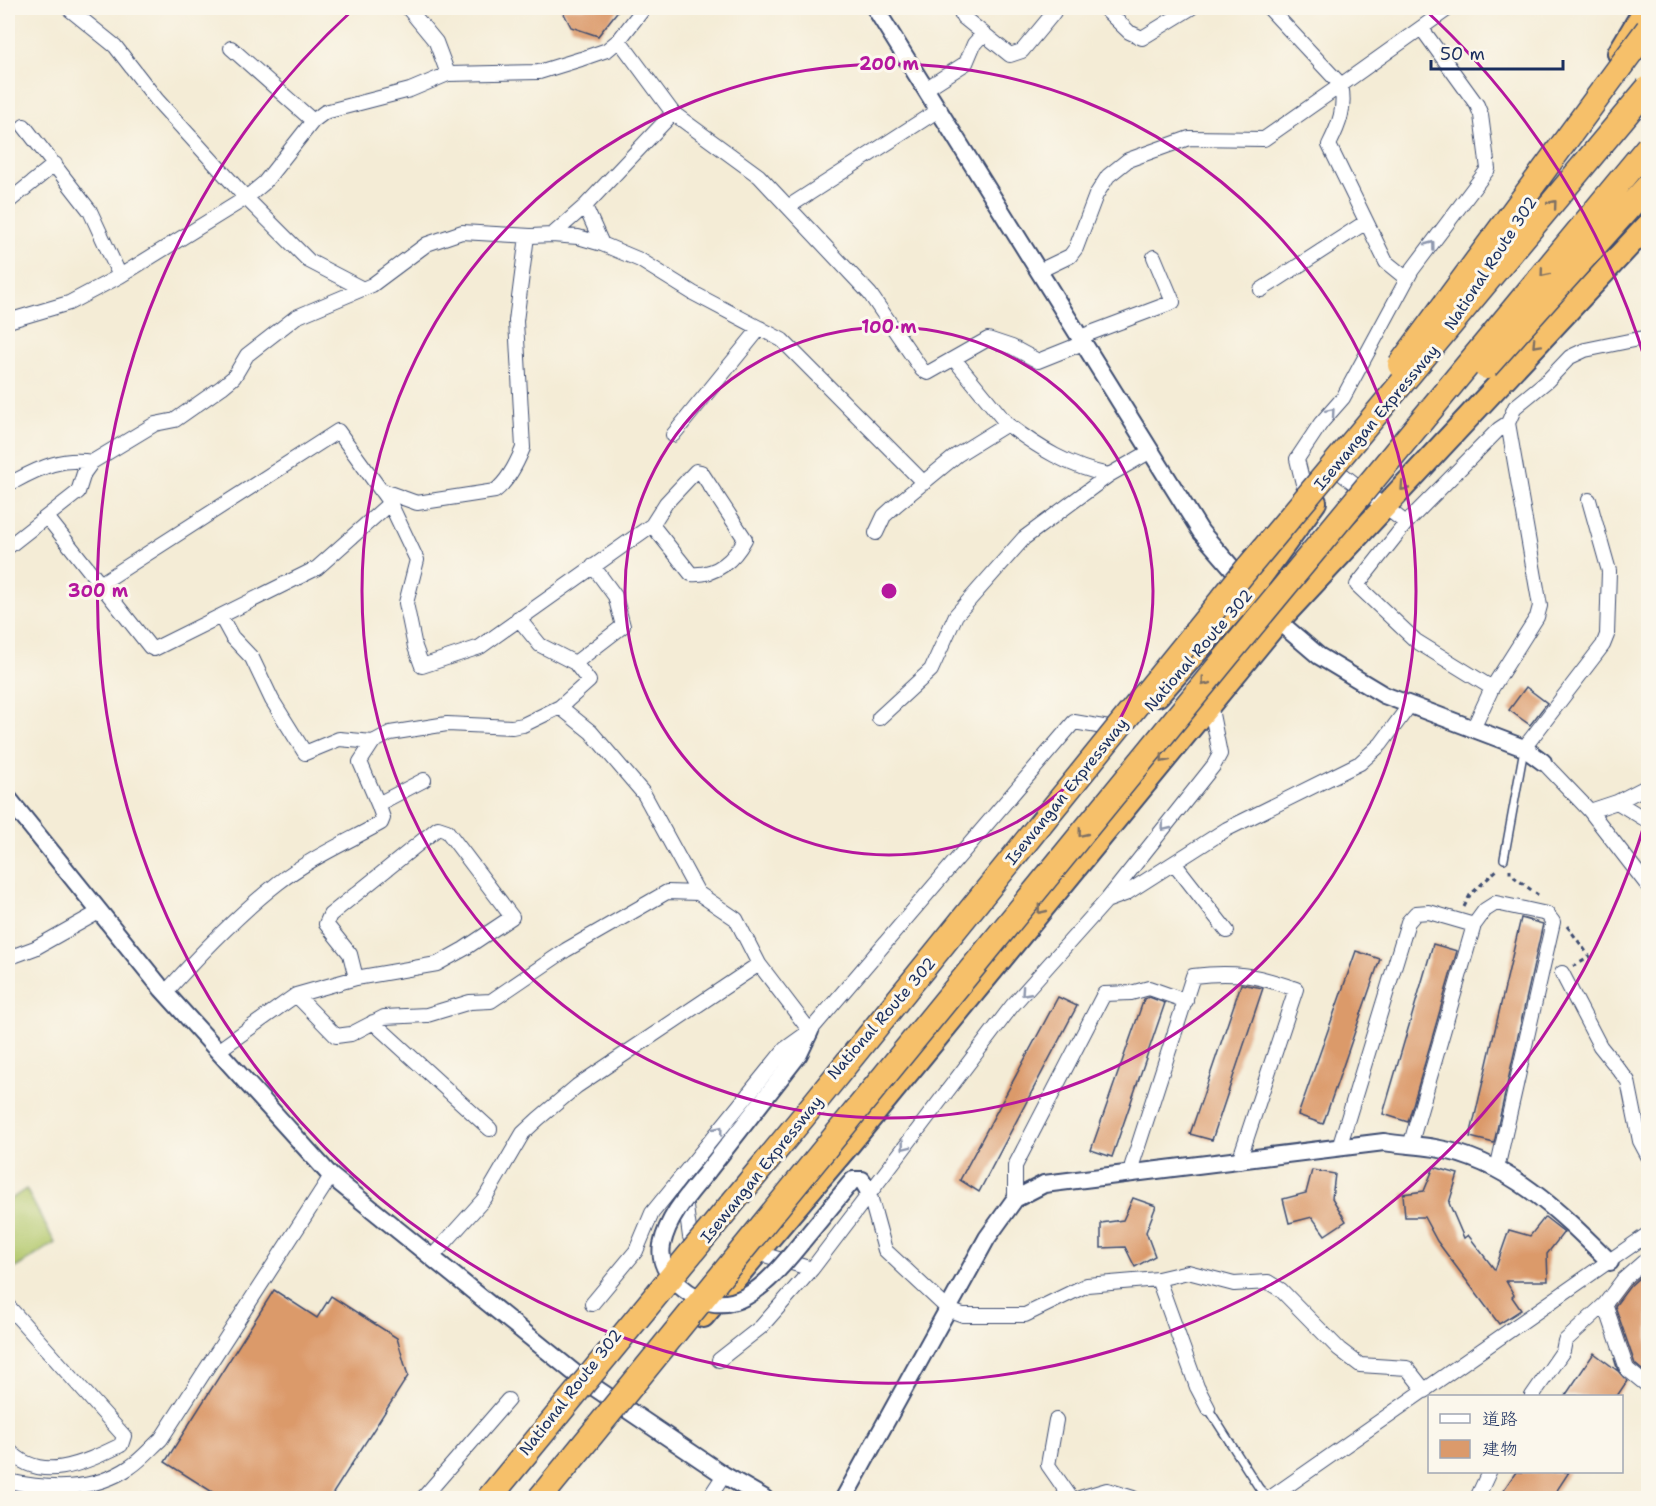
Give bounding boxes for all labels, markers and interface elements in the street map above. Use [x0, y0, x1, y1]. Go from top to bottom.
scale bar [1431, 33, 1563, 71]
text: 50 m [1440, 42, 1485, 66]
text: 200 m [859, 52, 920, 76]
street label: National Route 302 [1439, 193, 1541, 334]
one-way arrow [1545, 200, 1556, 211]
one-way arrow [1424, 240, 1435, 251]
one-way arrow [1540, 266, 1551, 277]
text: 100 m [861, 315, 917, 339]
one-way arrow [1532, 337, 1543, 347]
street label: Isewangan Expressway [1309, 340, 1443, 494]
one-way arrow [1324, 408, 1335, 418]
one-way arrow [1400, 481, 1411, 491]
text: 300 m [68, 579, 129, 603]
centre of rings [879, 581, 899, 601]
street label: National Route 302 [1140, 585, 1257, 716]
one-way arrow [1202, 675, 1213, 686]
street label: Isewangan Expressway [1000, 713, 1132, 869]
one-way arrow [1161, 753, 1172, 764]
one-way arrow [1161, 820, 1172, 831]
one-way arrow [1079, 827, 1090, 838]
one-way arrow [1037, 903, 1048, 914]
street label: National Route 302 [823, 953, 940, 1084]
one-way arrow [1021, 985, 1032, 996]
street label: Isewangan Expressway [695, 1091, 827, 1247]
one-way arrow [712, 1126, 723, 1137]
one-way arrow [902, 1139, 913, 1150]
street label: National Route 302 [514, 1325, 626, 1460]
legend [1428, 1395, 1623, 1473]
text: 道路 [1482, 1407, 1518, 1431]
text: 建物 [1482, 1437, 1518, 1461]

